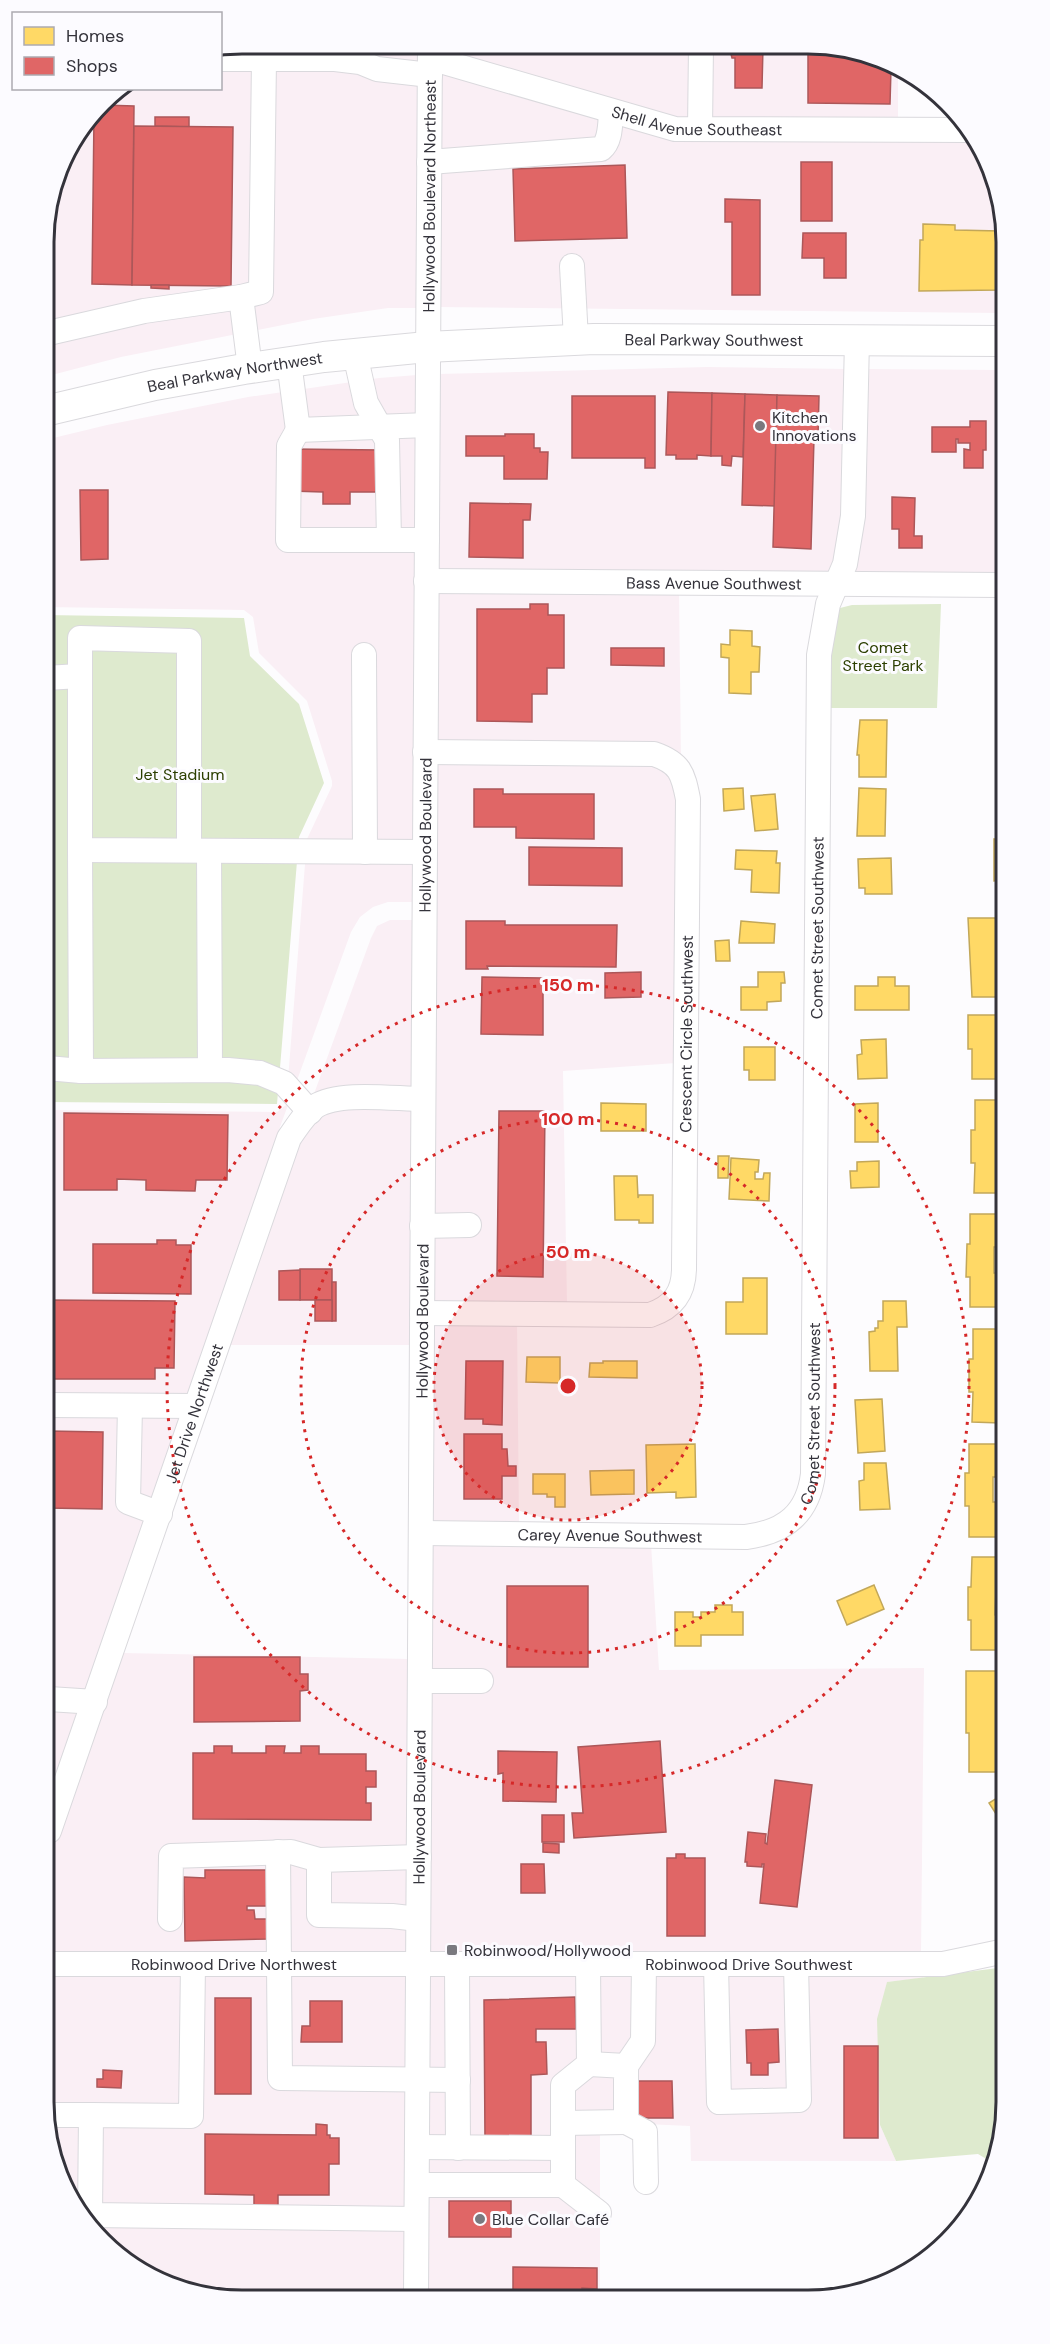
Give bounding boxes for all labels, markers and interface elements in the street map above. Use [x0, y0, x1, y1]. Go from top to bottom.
legend [12, 12, 222, 90]
text: Homes [66, 24, 124, 48]
text: Shops [66, 54, 118, 78]
street label: Hollywood Boulevard Northeast [418, 80, 440, 313]
street label: Shell Avenue Southeast [609, 101, 782, 140]
street label: Beal Parkway Southwest [624, 329, 803, 351]
street label: Beal Parkway Northwest [145, 347, 324, 397]
place label: Kitchen Innovations [772, 407, 857, 446]
marker: Kitchen Innovations [753, 419, 767, 433]
street label: Bass Avenue Southwest [626, 572, 802, 594]
park label: Comet Street Park [842, 637, 924, 676]
street label: Hollywood Boulevard [414, 758, 436, 912]
park label: Jet Stadium [136, 764, 224, 785]
street label: Comet Street Southwest [806, 836, 828, 1019]
street label: Crescent Circle Southwest [675, 935, 697, 1133]
text: 150 m [542, 973, 594, 997]
text: 100 m [541, 1107, 595, 1131]
text: 50 m [545, 1240, 591, 1264]
street label: Hollywood Boulevard [411, 1244, 433, 1398]
street label: Comet Street Southwest [795, 1322, 825, 1508]
street label: Jet Drive Northwest [160, 1341, 228, 1486]
centre of rings [558, 1376, 578, 1396]
street label: Carey Avenue Southwest [517, 1524, 703, 1547]
street label: Hollywood Boulevard [408, 1730, 430, 1884]
place label: Robinwood/Hollywood [464, 1940, 631, 1961]
marker: Robinwood/Hollywood [445, 1943, 459, 1957]
street label: Robinwood Drive Northwest [131, 1954, 337, 1975]
street label: Robinwood Drive Southwest [645, 1954, 853, 1975]
place label: Blue Collar Café [492, 2209, 609, 2230]
marker: Blue Collar Café [473, 2212, 487, 2226]

